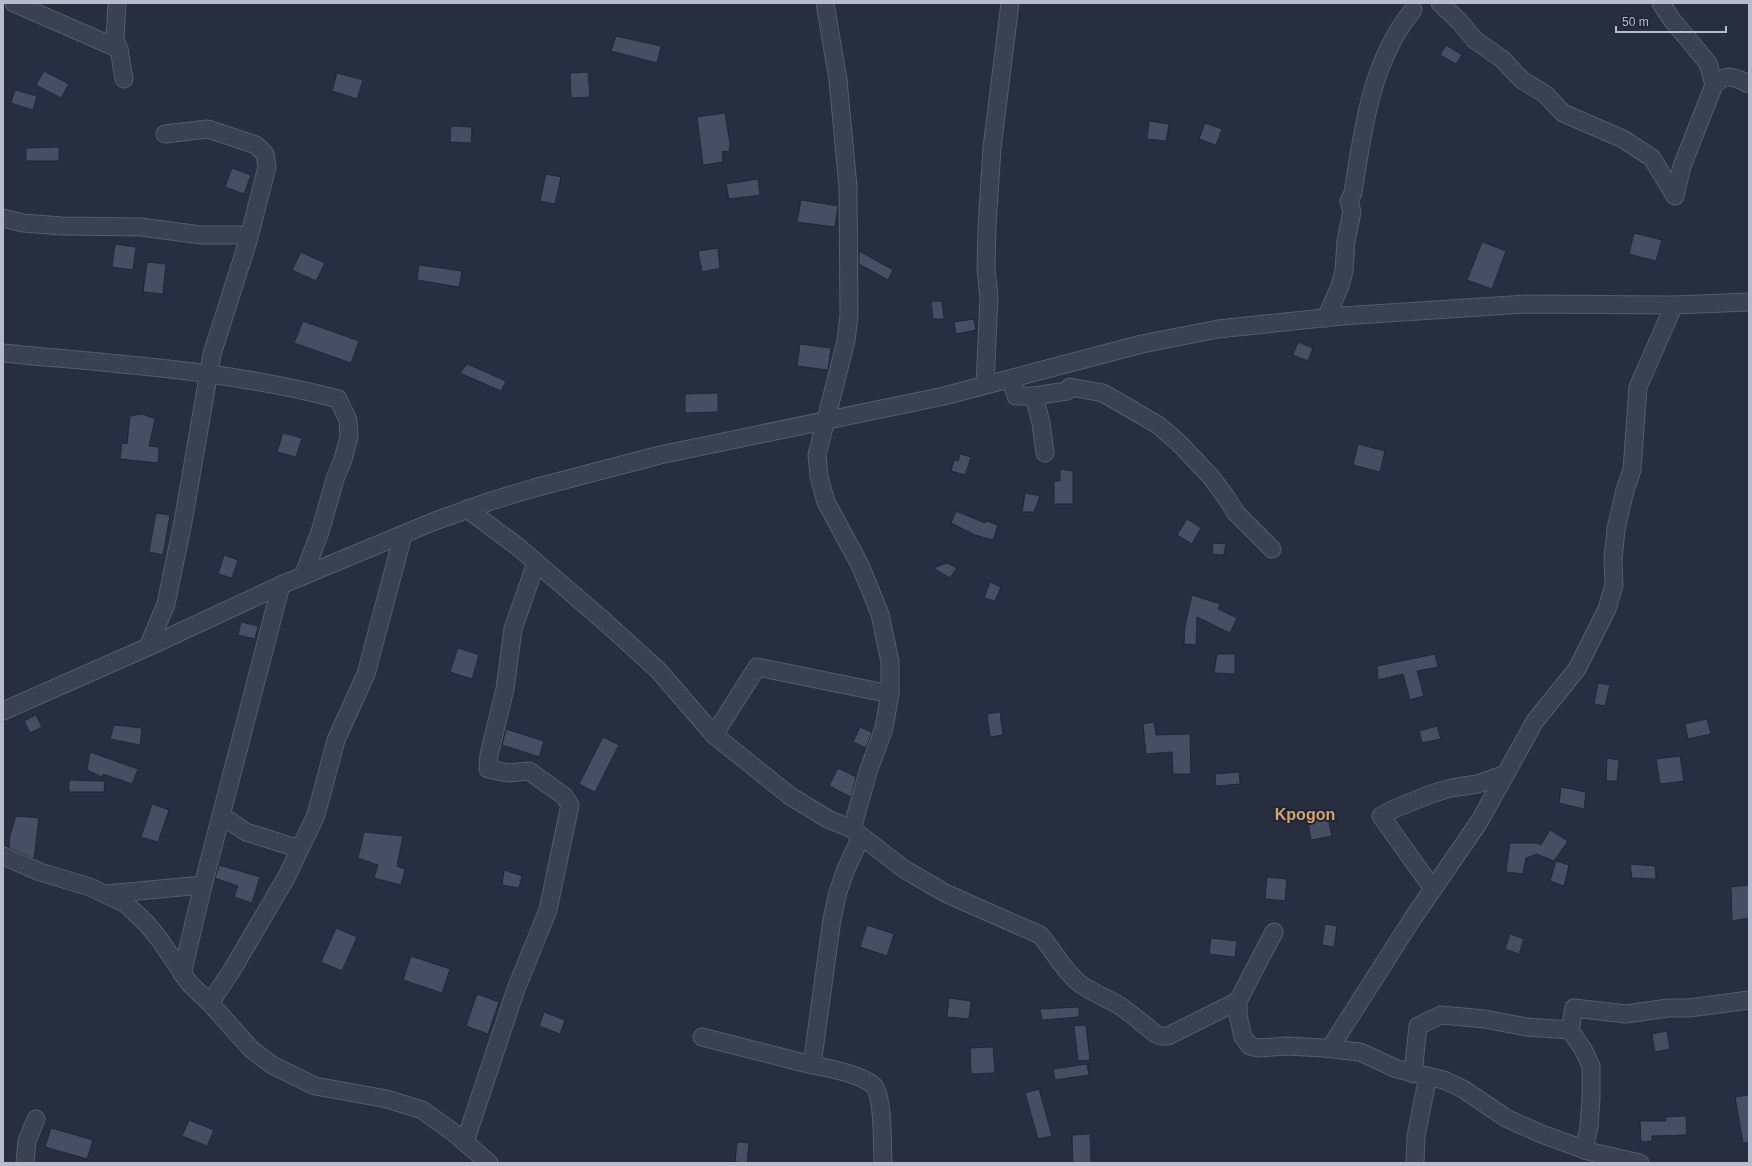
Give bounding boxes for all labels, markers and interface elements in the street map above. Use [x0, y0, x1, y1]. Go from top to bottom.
scale bar [1616, 8, 1726, 34]
text: 50 m [1622, 15, 1649, 29]
district label: Kpogon [1275, 806, 1335, 823]

